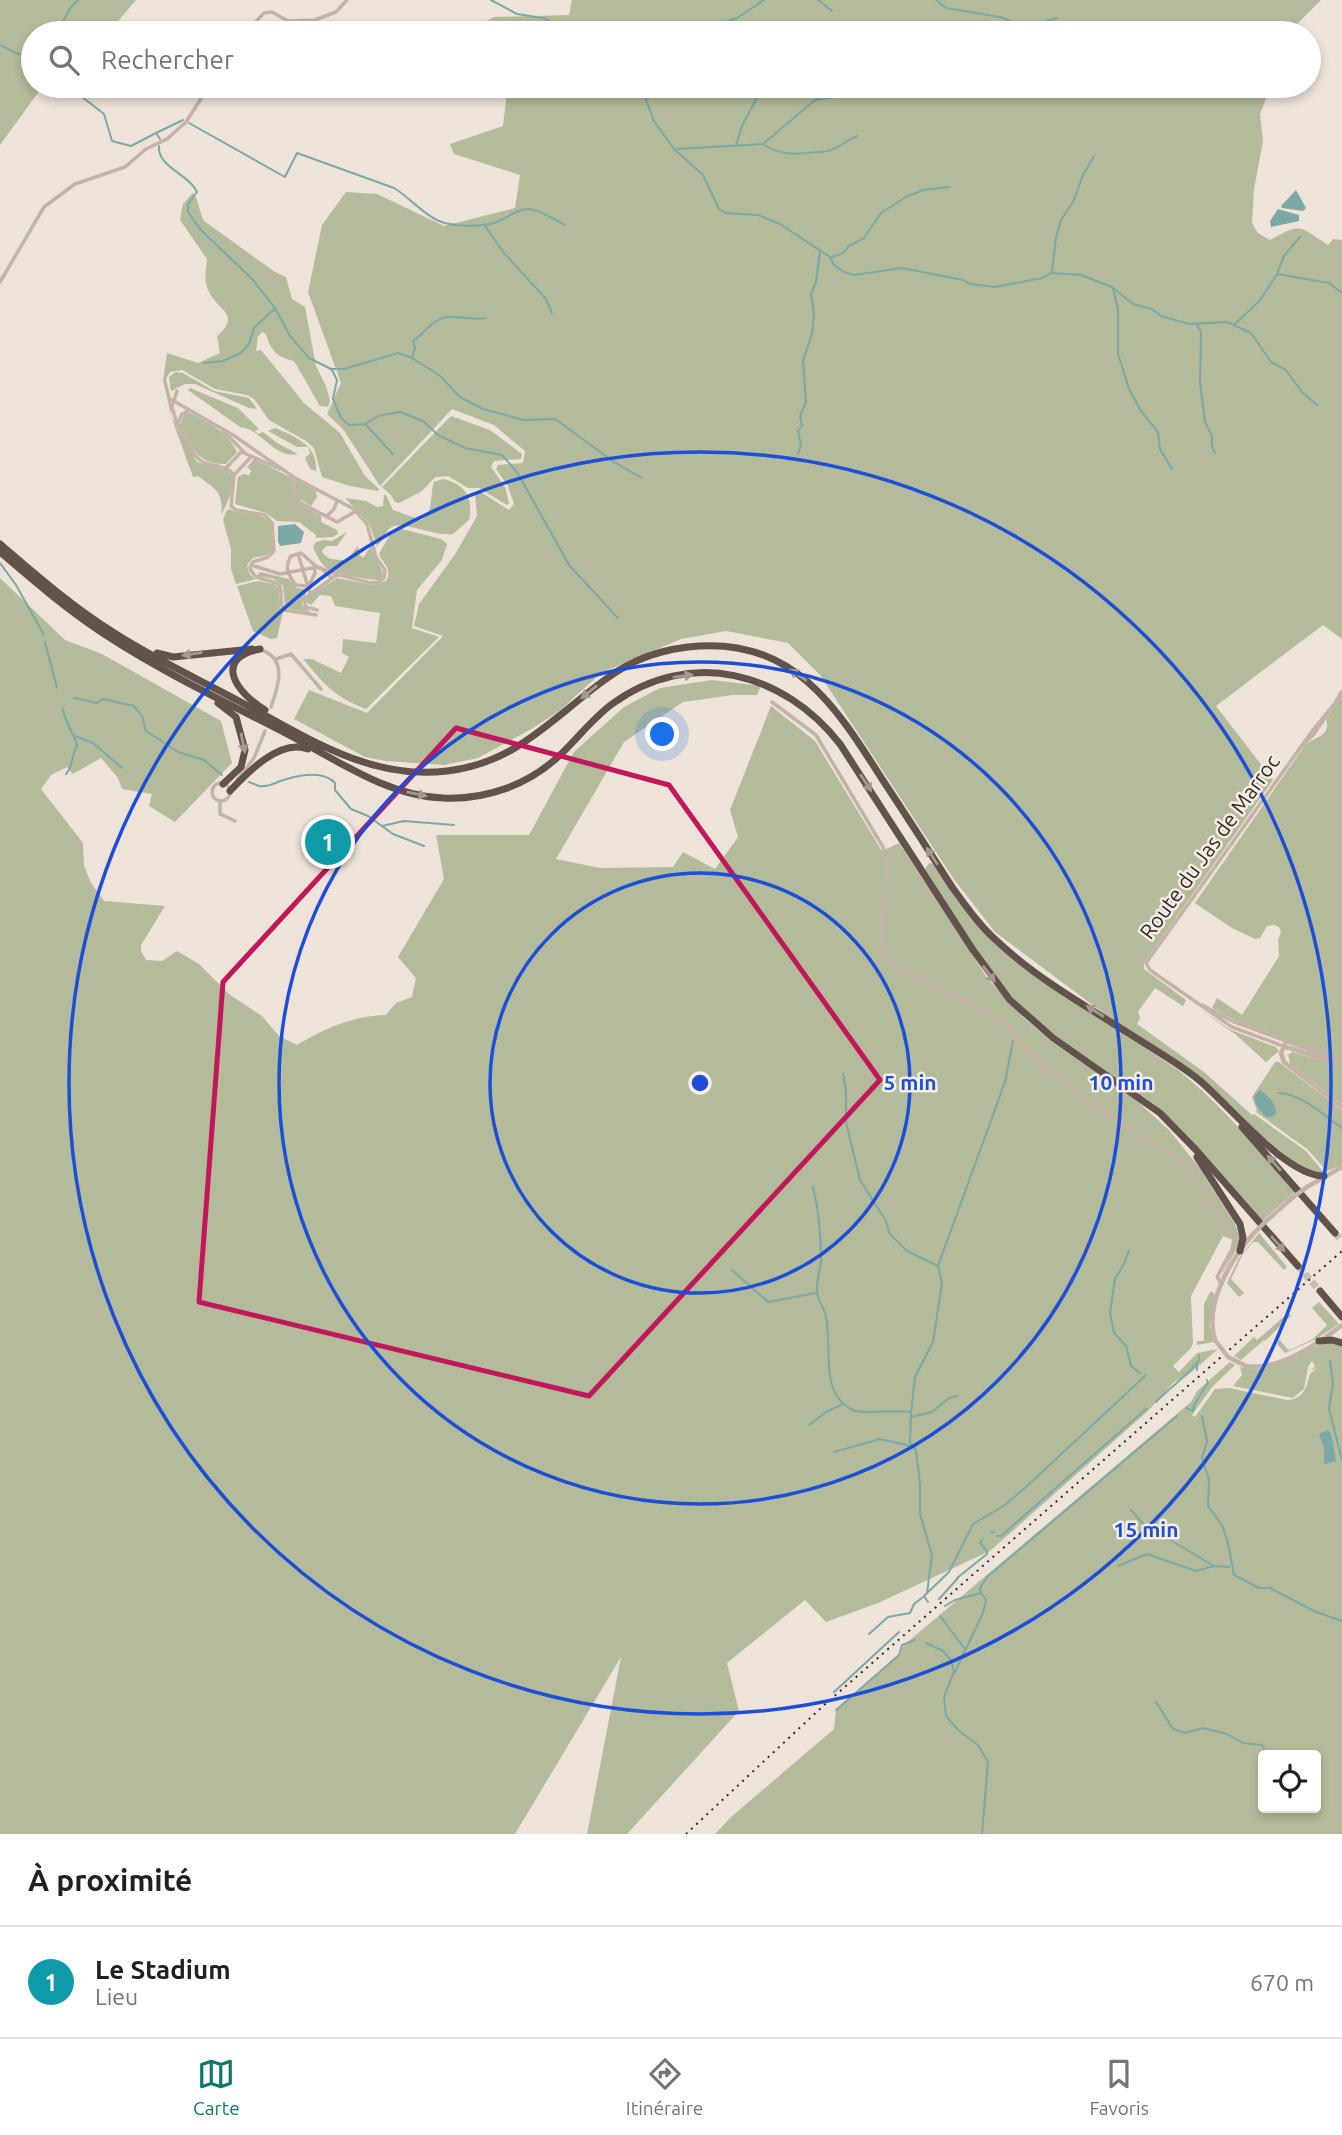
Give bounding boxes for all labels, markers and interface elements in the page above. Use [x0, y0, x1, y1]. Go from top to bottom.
search box [21, 21, 1321, 98]
icon: search [45, 41, 83, 79]
text: Rechercher [101, 45, 234, 74]
one-way arrow [181, 649, 203, 660]
one-way arrow [789, 668, 808, 681]
one-way arrow [672, 670, 694, 681]
one-way arrow [580, 685, 598, 700]
your location [645, 717, 679, 751]
one-way arrow [238, 732, 249, 754]
street label: Route du Jas de Marroc [1134, 749, 1284, 943]
one-way arrow [859, 773, 872, 793]
one-way arrow [406, 789, 428, 800]
pin: 1 [305, 816, 351, 868]
one-way arrow [926, 847, 939, 866]
one-way arrow [982, 965, 996, 983]
one-way arrow [1086, 1004, 1104, 1018]
text: 5 min [883, 1070, 937, 1094]
text: 10 min [1089, 1070, 1153, 1094]
centre of rings [688, 1071, 712, 1095]
one-way arrow [1267, 1155, 1282, 1172]
one-way arrow [1270, 1235, 1286, 1252]
text: 15 min [1114, 1517, 1178, 1541]
map controls [1258, 1750, 1321, 1813]
button: locate [1258, 1750, 1321, 1813]
text: À proximité [28, 1863, 192, 1897]
text: Le Stadium [95, 1955, 231, 1984]
text: 1 [45, 1970, 57, 1995]
text: 670 m [1250, 1970, 1314, 1995]
text: Lieu [95, 1984, 138, 2009]
tab: Carte [193, 2055, 240, 2119]
tab: Itinéraire [626, 2055, 703, 2119]
tab: Favoris [1089, 2055, 1149, 2119]

